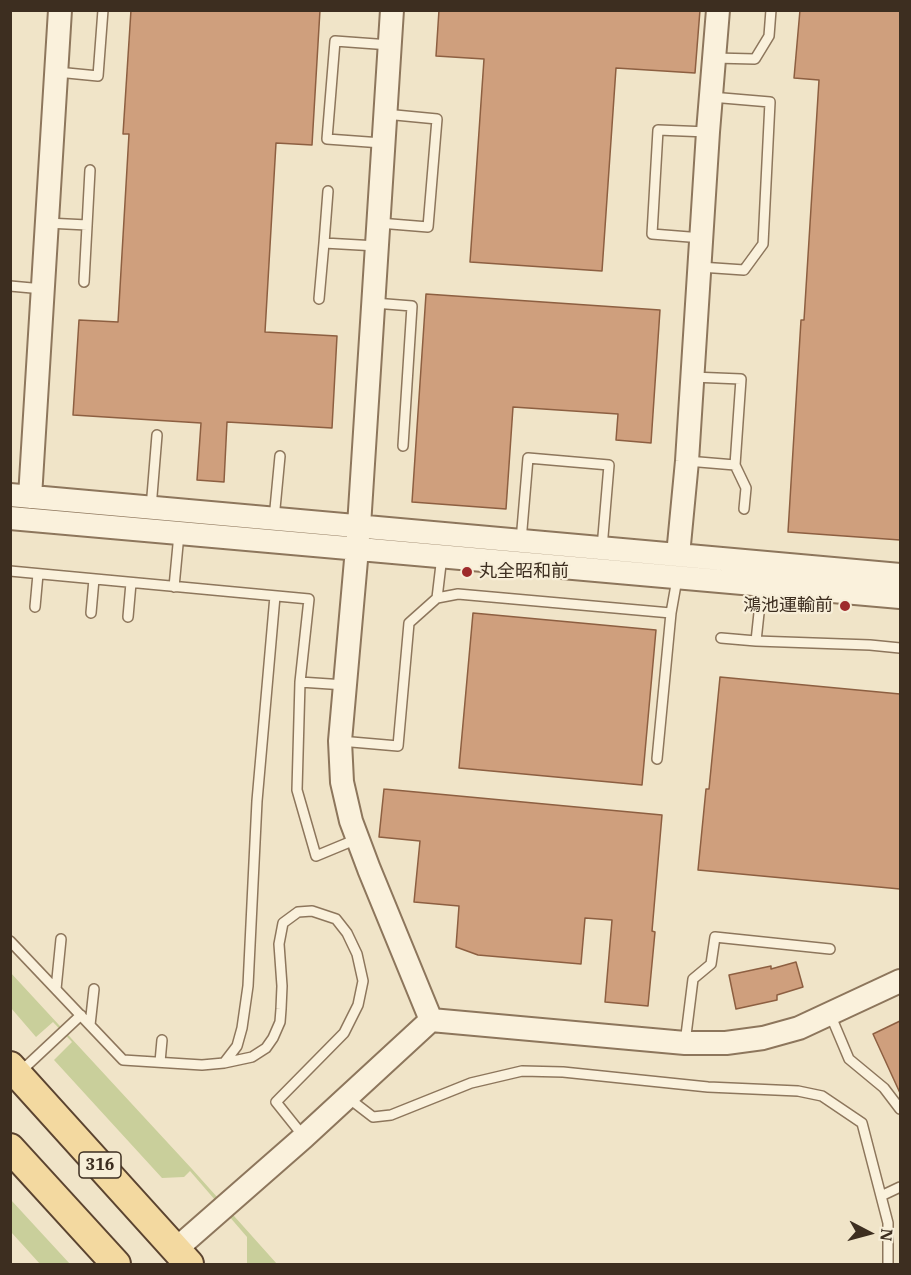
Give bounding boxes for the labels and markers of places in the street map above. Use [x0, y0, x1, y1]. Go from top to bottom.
place label: 丸全昭和前 [479, 561, 569, 583]
marker: 丸全昭和前 [460, 565, 474, 579]
place label: 鴻池運輸前 [743, 595, 833, 617]
marker: 鴻池運輸前 [838, 599, 852, 613]

